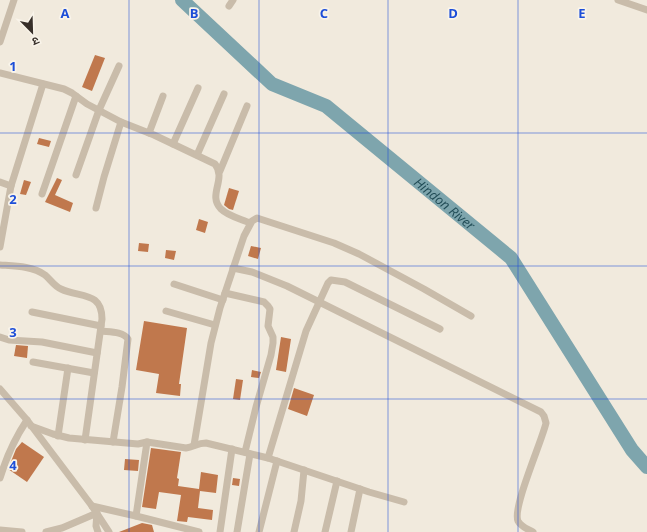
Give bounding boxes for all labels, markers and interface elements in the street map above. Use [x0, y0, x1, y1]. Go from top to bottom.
text: A [61, 4, 70, 22]
text: B [190, 4, 199, 22]
text: C [320, 4, 328, 22]
text: D [448, 4, 458, 22]
text: E [578, 4, 586, 22]
north arrow [12, 12, 52, 52]
text: उ [30, 34, 42, 50]
text: 1 [9, 57, 17, 75]
water label: Hindon River [410, 173, 480, 234]
text: 2 [9, 190, 17, 208]
text: 3 [9, 323, 17, 341]
text: 4 [9, 456, 17, 474]

